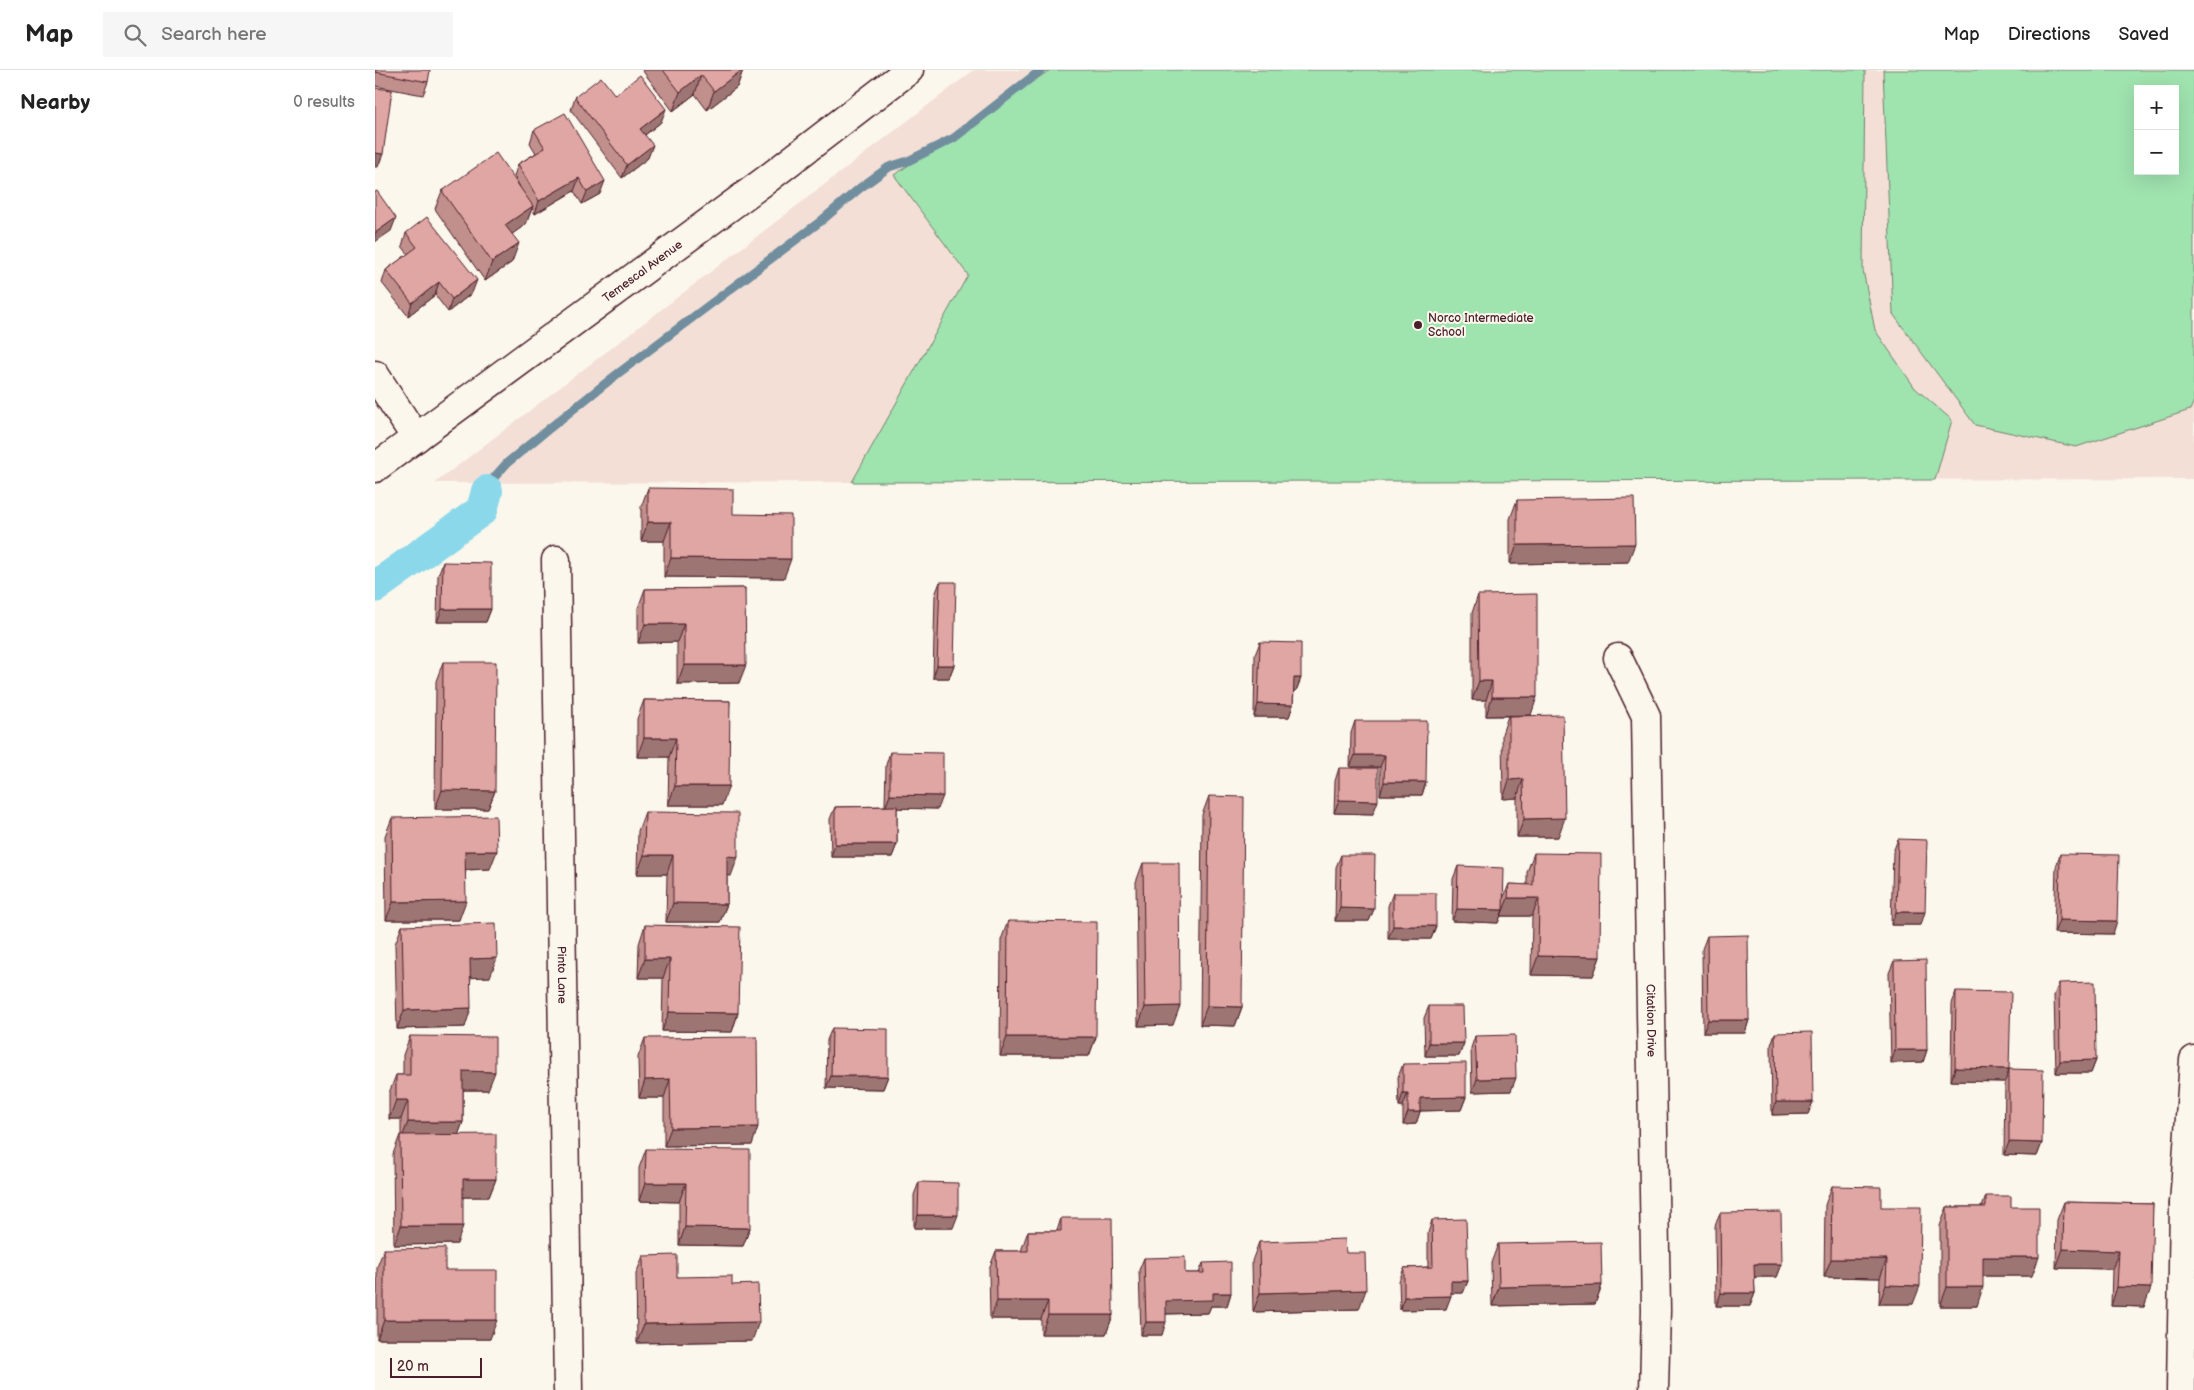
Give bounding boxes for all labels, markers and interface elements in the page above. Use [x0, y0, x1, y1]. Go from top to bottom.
search box [103, 12, 453, 57]
text: Map [25, 20, 73, 49]
icon: search [121, 21, 149, 49]
text: Search here [161, 23, 267, 46]
text: Map [1944, 24, 1980, 45]
text: Directions [2008, 24, 2090, 45]
text: Saved [2118, 24, 2169, 45]
map controls [2134, 85, 2179, 175]
button: + [2134, 85, 2179, 130]
text: Nearby [20, 90, 90, 115]
text: 0 results [293, 93, 355, 112]
button: − [2134, 130, 2179, 175]
street label: Temescal Avenue [599, 237, 685, 305]
place label: Norco Intermediate School [1428, 311, 1534, 340]
marker: Norco Intermediate School [1412, 319, 1424, 331]
street label: Pinto Lane [554, 946, 570, 1004]
street label: Citation Drive [1643, 984, 1659, 1057]
scale bar [390, 1355, 483, 1378]
text: 20 m [397, 1358, 429, 1375]

